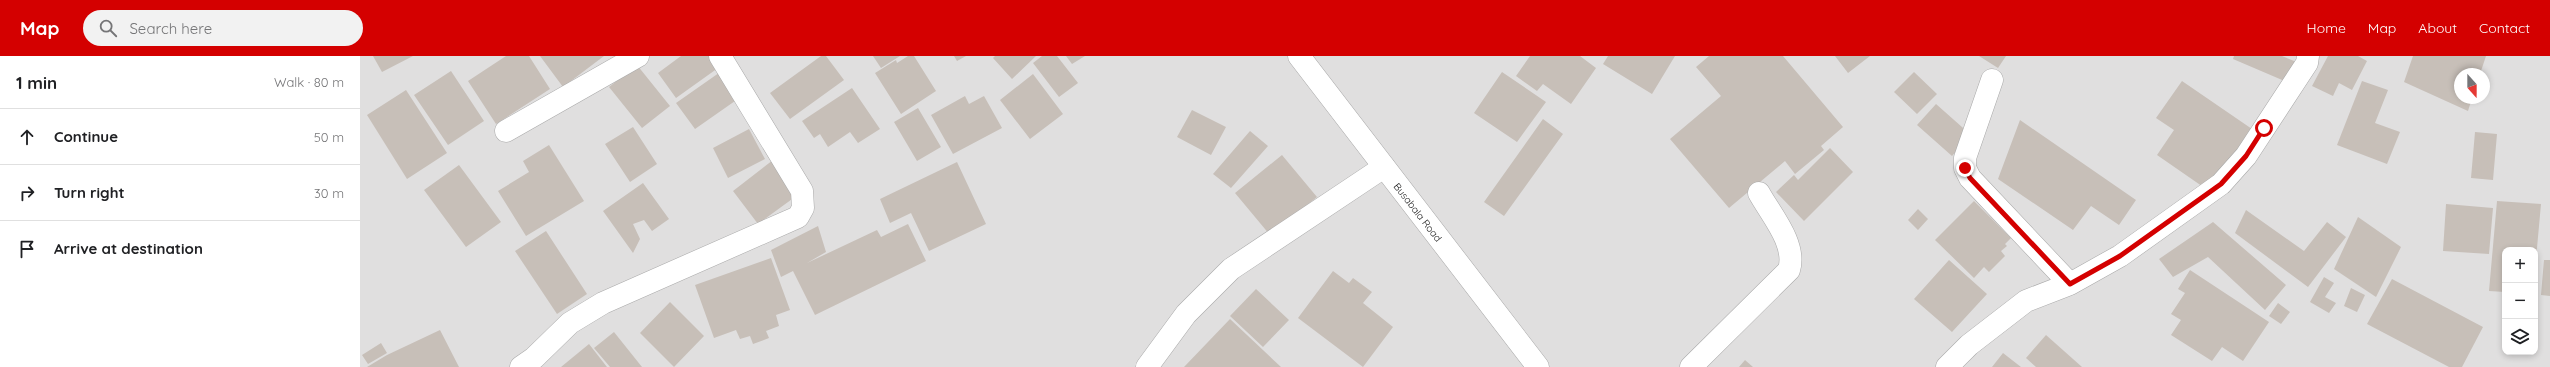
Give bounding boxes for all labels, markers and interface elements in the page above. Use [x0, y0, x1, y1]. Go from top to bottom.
search box [83, 10, 363, 46]
text: Map [20, 16, 59, 40]
icon: search [97, 17, 119, 39]
text: Search here [129, 19, 212, 38]
text: Home [2307, 19, 2346, 37]
text: Map [2368, 19, 2396, 37]
text: About [2418, 19, 2457, 37]
text: Contact [2479, 19, 2530, 37]
north arrow [2454, 68, 2490, 104]
text: 1 min [16, 72, 57, 93]
text: Walk · 80 m [274, 74, 344, 90]
route start [2255, 119, 2273, 137]
icon: ahead [16, 126, 38, 148]
text: Continue [54, 127, 118, 146]
text: 50 m [314, 129, 344, 145]
route end [1956, 159, 1974, 177]
street label: Busabala Road [1391, 180, 1445, 244]
icon: right [16, 182, 38, 204]
text: Turn right [54, 183, 125, 202]
text: 30 m [314, 185, 344, 201]
icon: arrive [16, 238, 38, 260]
text: Arrive at destination [54, 239, 203, 258]
map controls [2502, 247, 2538, 355]
button: + [2502, 247, 2538, 283]
button: − [2502, 283, 2538, 319]
button: layers [2502, 319, 2538, 355]

